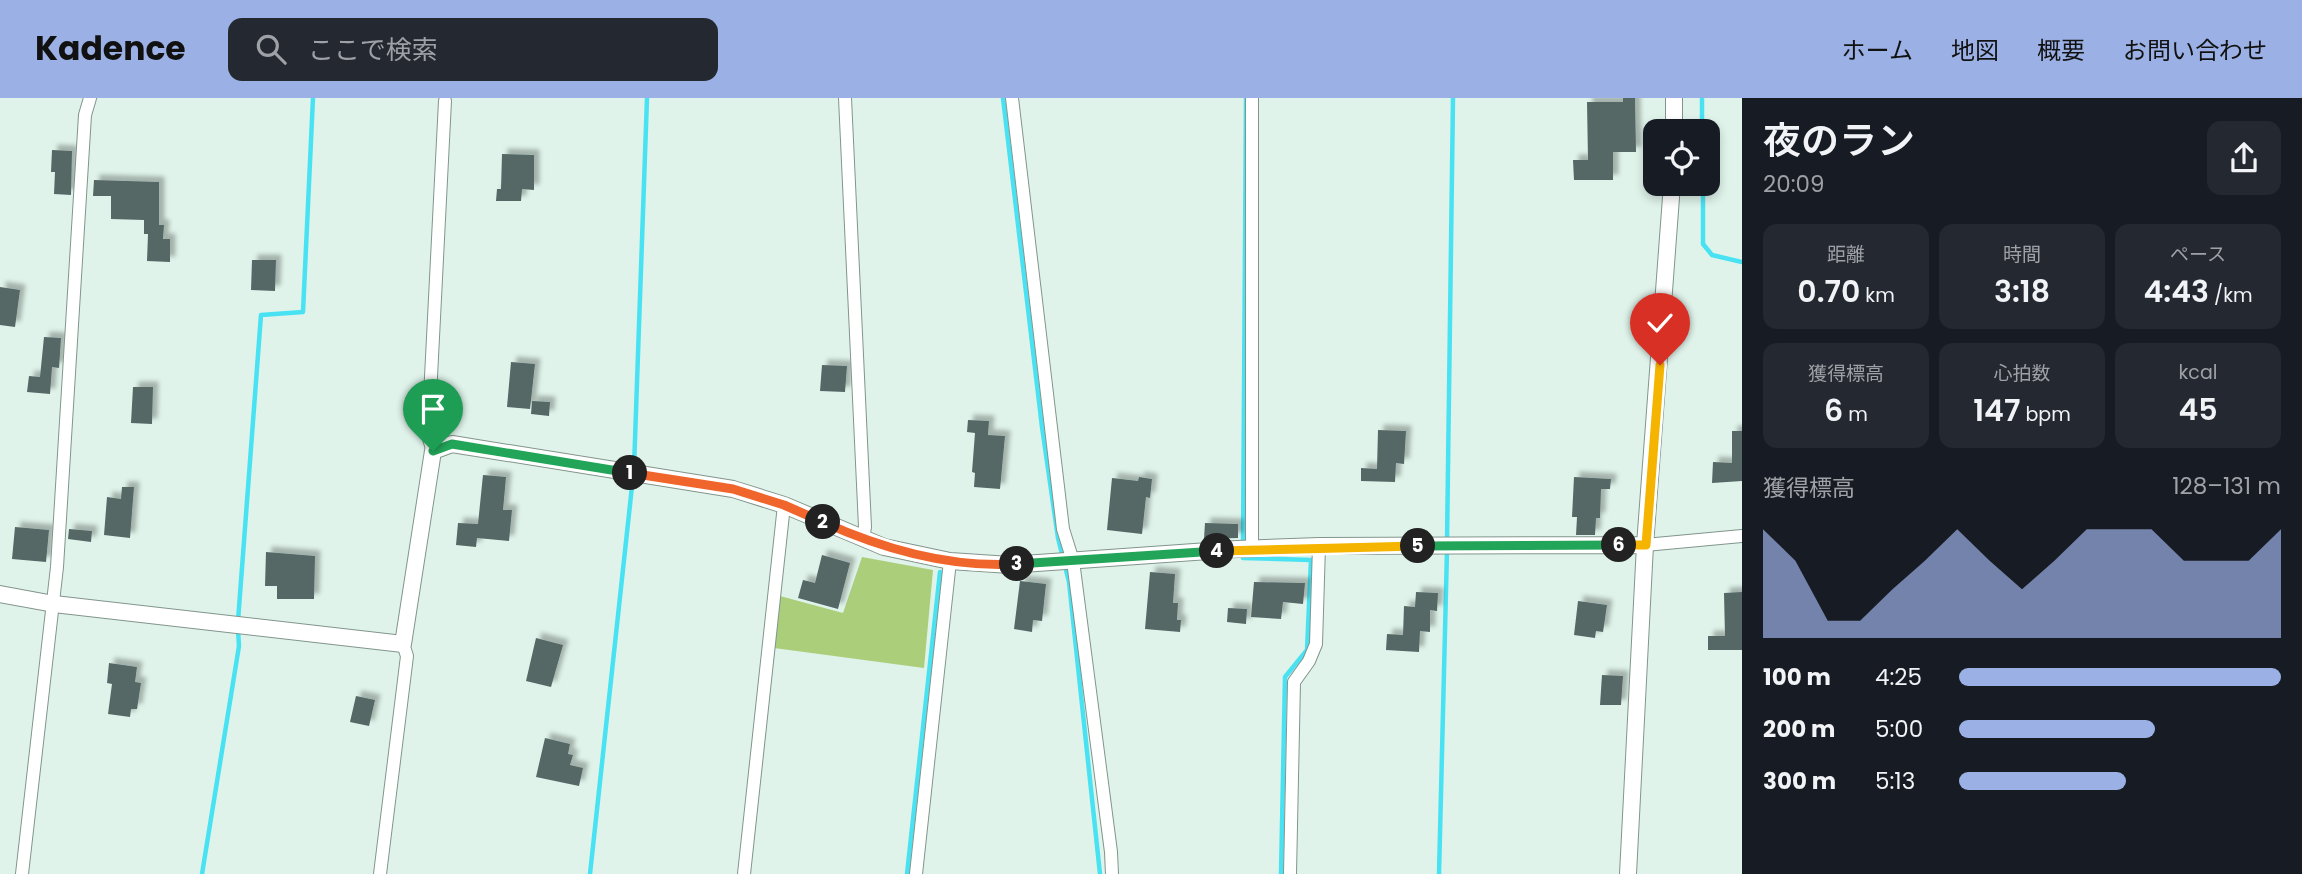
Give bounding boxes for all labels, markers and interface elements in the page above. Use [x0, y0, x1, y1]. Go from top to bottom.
search box [228, 18, 718, 81]
text: Kadence [35, 25, 186, 72]
icon: search [252, 30, 290, 68]
text: ここで検索 [308, 32, 438, 68]
text: ホーム [1842, 34, 1913, 67]
text: 地図 [1951, 34, 1999, 67]
text: 概要 [2037, 34, 2085, 67]
text: お問い合わせ [2123, 34, 2267, 67]
text: 夜のラン [1763, 114, 1915, 167]
map controls [1643, 119, 1720, 196]
button: locate [1643, 119, 1720, 196]
button: share [2207, 121, 2281, 195]
text: 20:09 [1763, 168, 1825, 200]
text: 距離 [1827, 241, 1865, 268]
text: 時間 [2003, 241, 2041, 268]
text: ペース [2170, 241, 2226, 268]
text: 0.70 [1797, 270, 1860, 313]
text: 3:18 [1994, 270, 2050, 313]
text: 4:43 [2143, 270, 2209, 313]
text: km [1860, 282, 1895, 309]
text: /km [2209, 282, 2253, 309]
pin [1630, 293, 1690, 365]
icon: check [1641, 304, 1679, 342]
text: kcal [2179, 359, 2217, 386]
text: 獲得標高 [1808, 360, 1884, 387]
text: 心拍数 [1993, 360, 2051, 387]
pin [403, 379, 463, 451]
text: 45 [2178, 388, 2218, 431]
text: 6 [1824, 389, 1843, 432]
text: 147 [1973, 389, 2020, 432]
icon: arrive [414, 390, 452, 428]
text: m [1843, 401, 1868, 428]
text: bpm [2020, 401, 2071, 428]
pin: 1 [612, 456, 648, 490]
text: 1 [626, 459, 633, 486]
text: 128–131 m [2172, 470, 2281, 502]
text: 獲得標高 [1763, 472, 1855, 504]
pin: 2 [806, 504, 840, 540]
text: 2 [817, 508, 828, 535]
pin: 5 [1400, 528, 1436, 564]
pin: 6 [1602, 528, 1636, 562]
text: 6 [1612, 531, 1625, 558]
text: 5 [1411, 532, 1424, 559]
pin: 4 [1200, 533, 1234, 568]
text: 4 [1210, 537, 1223, 564]
pin: 3 [1000, 546, 1034, 582]
text: 3 [1011, 550, 1022, 577]
text: 100 m [1763, 661, 1831, 693]
text: 4:25 [1875, 661, 1922, 693]
text: 200 m [1763, 713, 1835, 745]
text: 5:00 [1875, 713, 1923, 745]
text: 300 m [1763, 765, 1836, 797]
text: 5:13 [1875, 765, 1915, 797]

